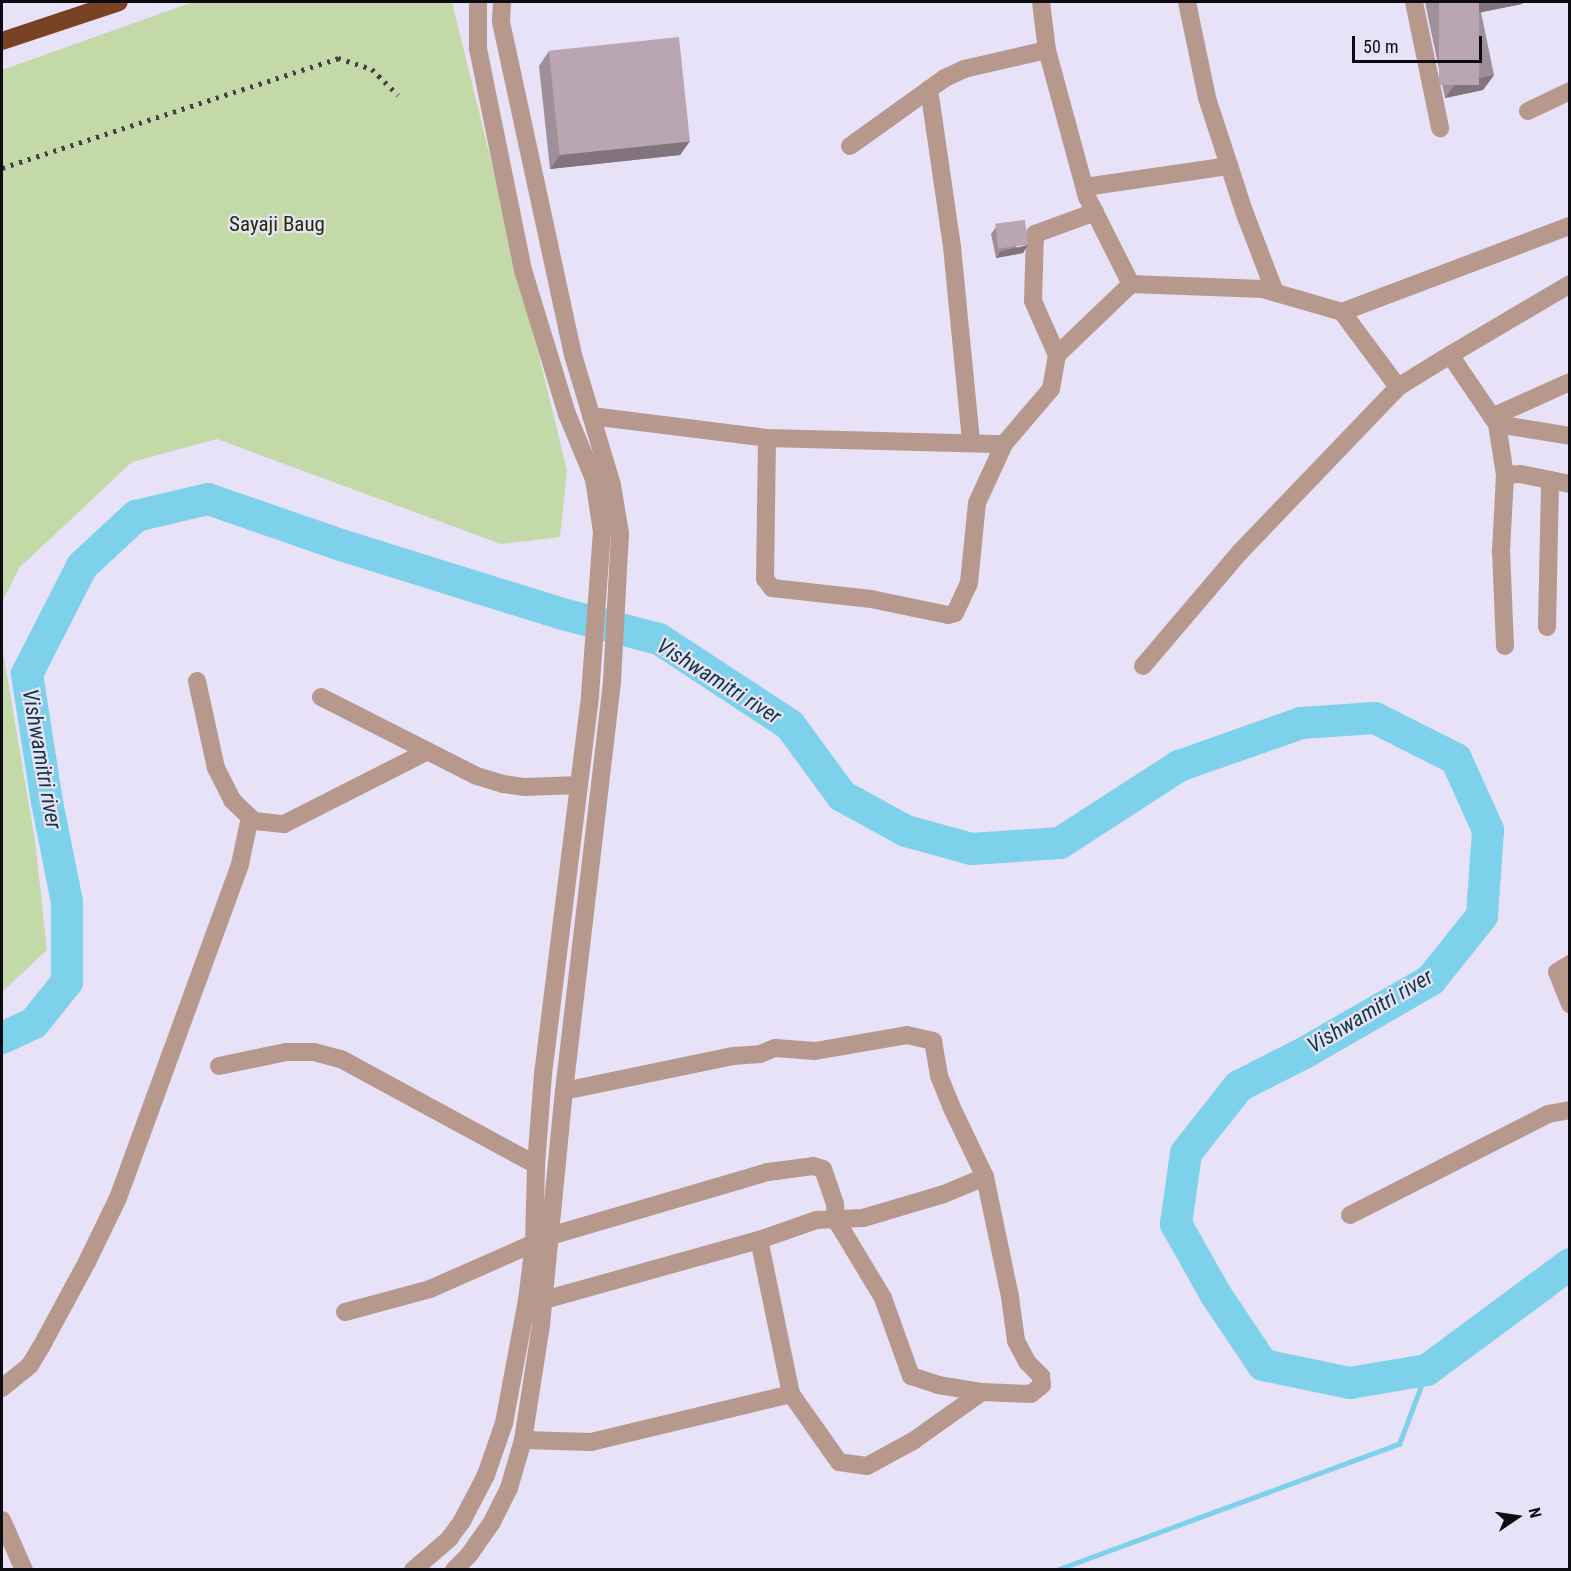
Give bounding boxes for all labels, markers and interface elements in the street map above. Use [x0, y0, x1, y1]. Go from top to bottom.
scale bar [1355, 24, 1486, 62]
text: 50 m [1363, 36, 1398, 57]
park label: Sayaji Baug [229, 211, 325, 237]
water label: Vishwamitri river [652, 632, 786, 730]
water label: Vishwamitri river [17, 687, 67, 831]
water label: Vishwamitri river [1303, 963, 1437, 1059]
north arrow [1487, 1487, 1547, 1547]
text: N [1525, 1506, 1545, 1520]

